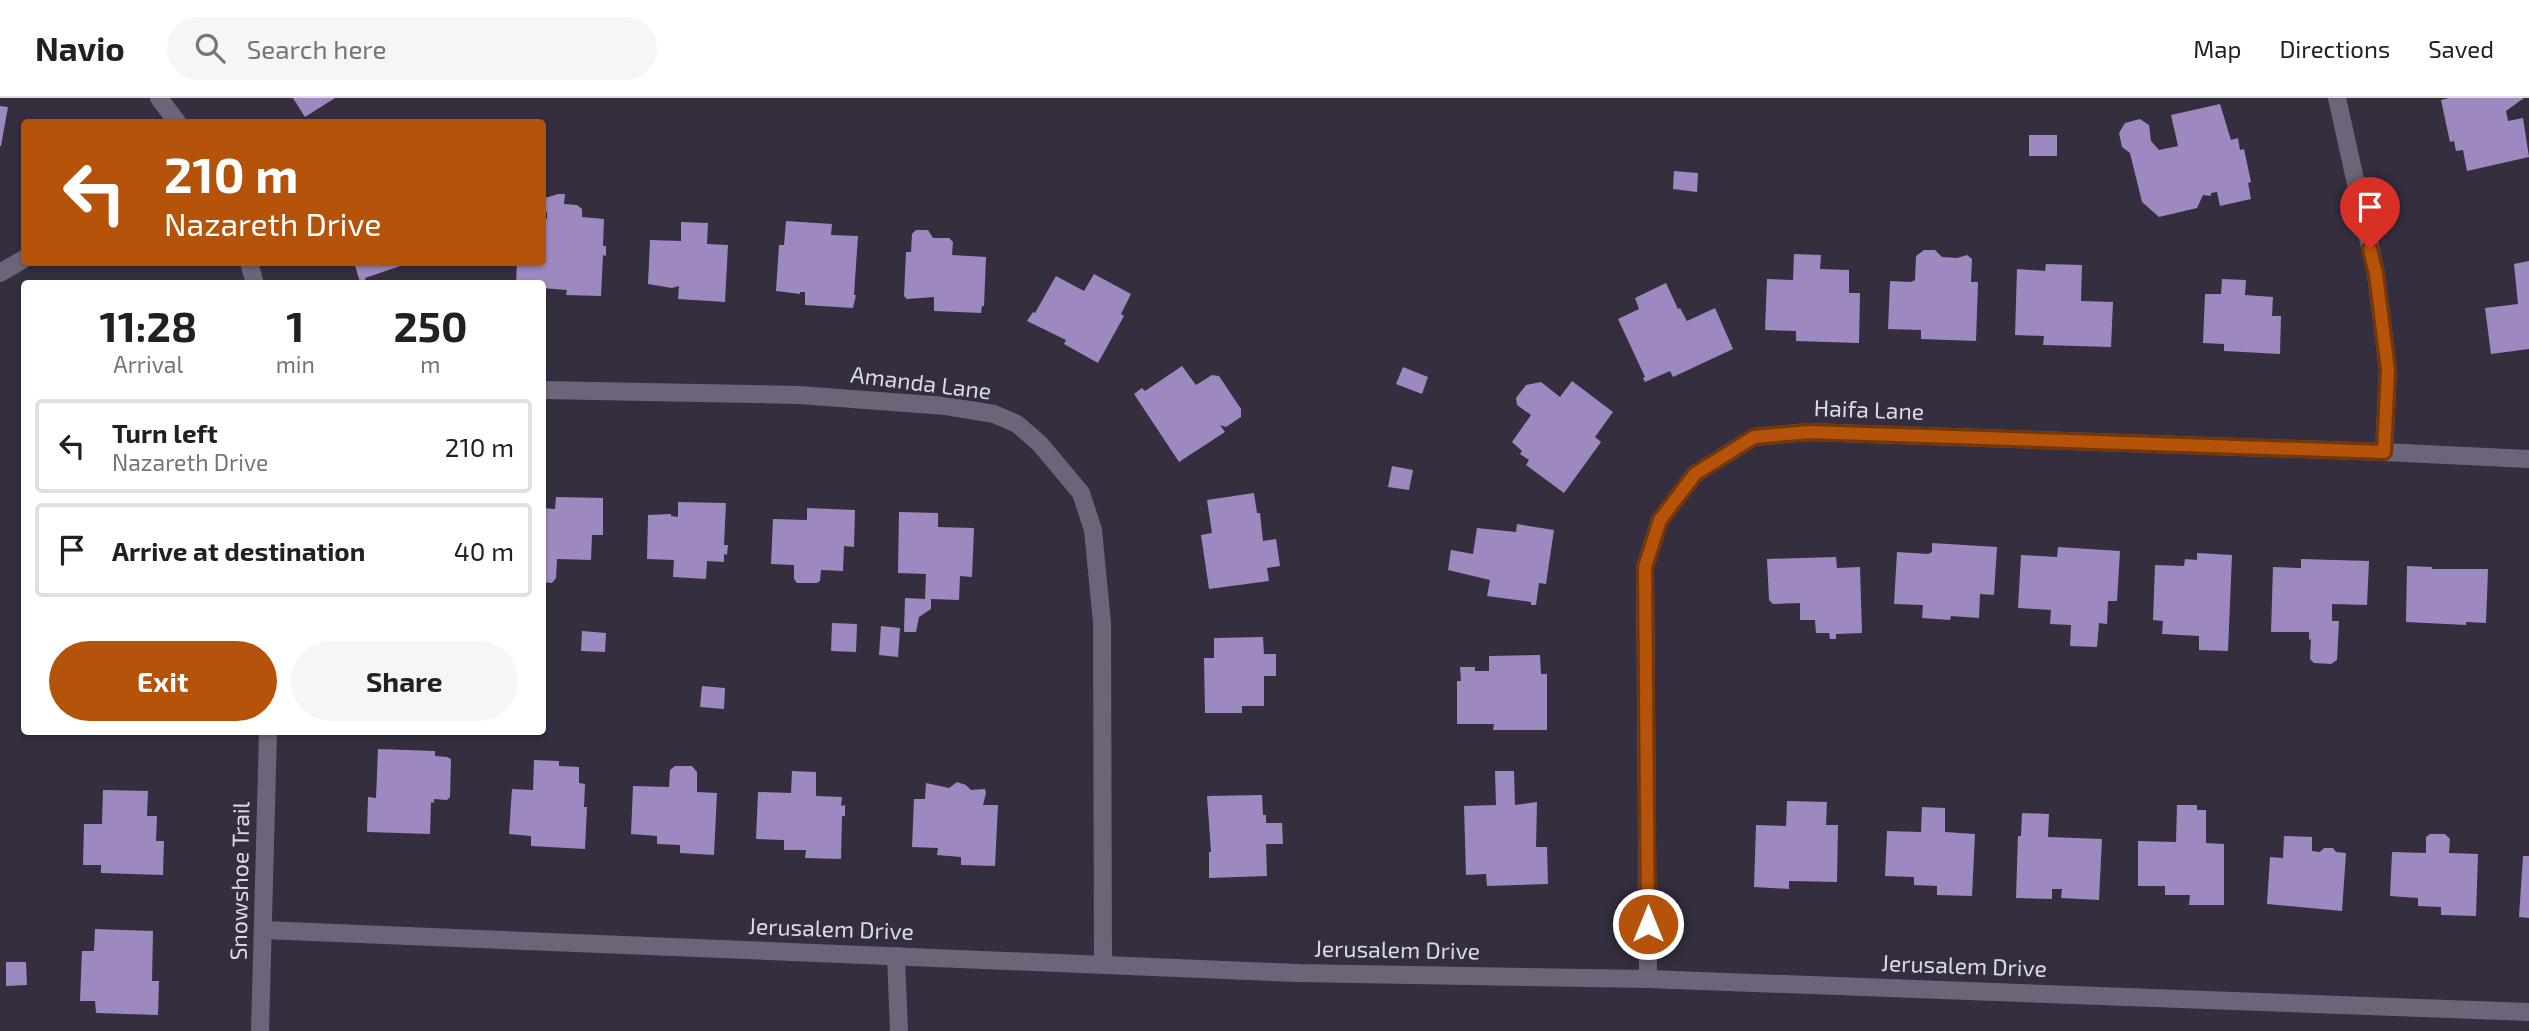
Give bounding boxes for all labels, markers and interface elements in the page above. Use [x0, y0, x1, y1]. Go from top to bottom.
search box [167, 17, 657, 80]
text: Navio [35, 28, 125, 68]
icon: search [191, 29, 229, 67]
text: Search here [247, 33, 386, 64]
text: Map [2193, 34, 2241, 63]
text: Directions [2279, 34, 2390, 63]
text: Saved [2428, 34, 2494, 63]
text: 210 m [164, 144, 298, 203]
icon: left [49, 147, 140, 238]
pin [2340, 177, 2400, 249]
icon: arrive [2351, 188, 2389, 226]
text: Nazareth Drive [164, 204, 382, 242]
text: 11:28 [100, 300, 197, 350]
text: 1 [286, 300, 304, 350]
text: 250 [393, 300, 467, 350]
text: Arrival [113, 350, 183, 378]
text: min [276, 350, 315, 378]
text: m [420, 350, 441, 378]
street label: Amanda Lane [849, 359, 993, 405]
street label: Haifa Lane [1813, 393, 1925, 425]
text: Turn left [112, 417, 218, 448]
icon: left [53, 427, 91, 465]
text: 210 m [445, 431, 514, 462]
text: Nazareth Drive [112, 448, 268, 476]
icon: arrive [53, 531, 91, 569]
text: Arrive at destination [112, 535, 365, 566]
text: 40 m [454, 535, 514, 566]
button: Exit [49, 641, 277, 721]
button: Share [291, 641, 518, 721]
street label: Snowshoe Trail [224, 801, 254, 961]
position arrow [1611, 887, 1685, 961]
street label: Jerusalem Drive [748, 911, 914, 945]
street label: Jerusalem Drive [1314, 934, 1480, 964]
street label: Jerusalem Drive [1881, 948, 2047, 982]

